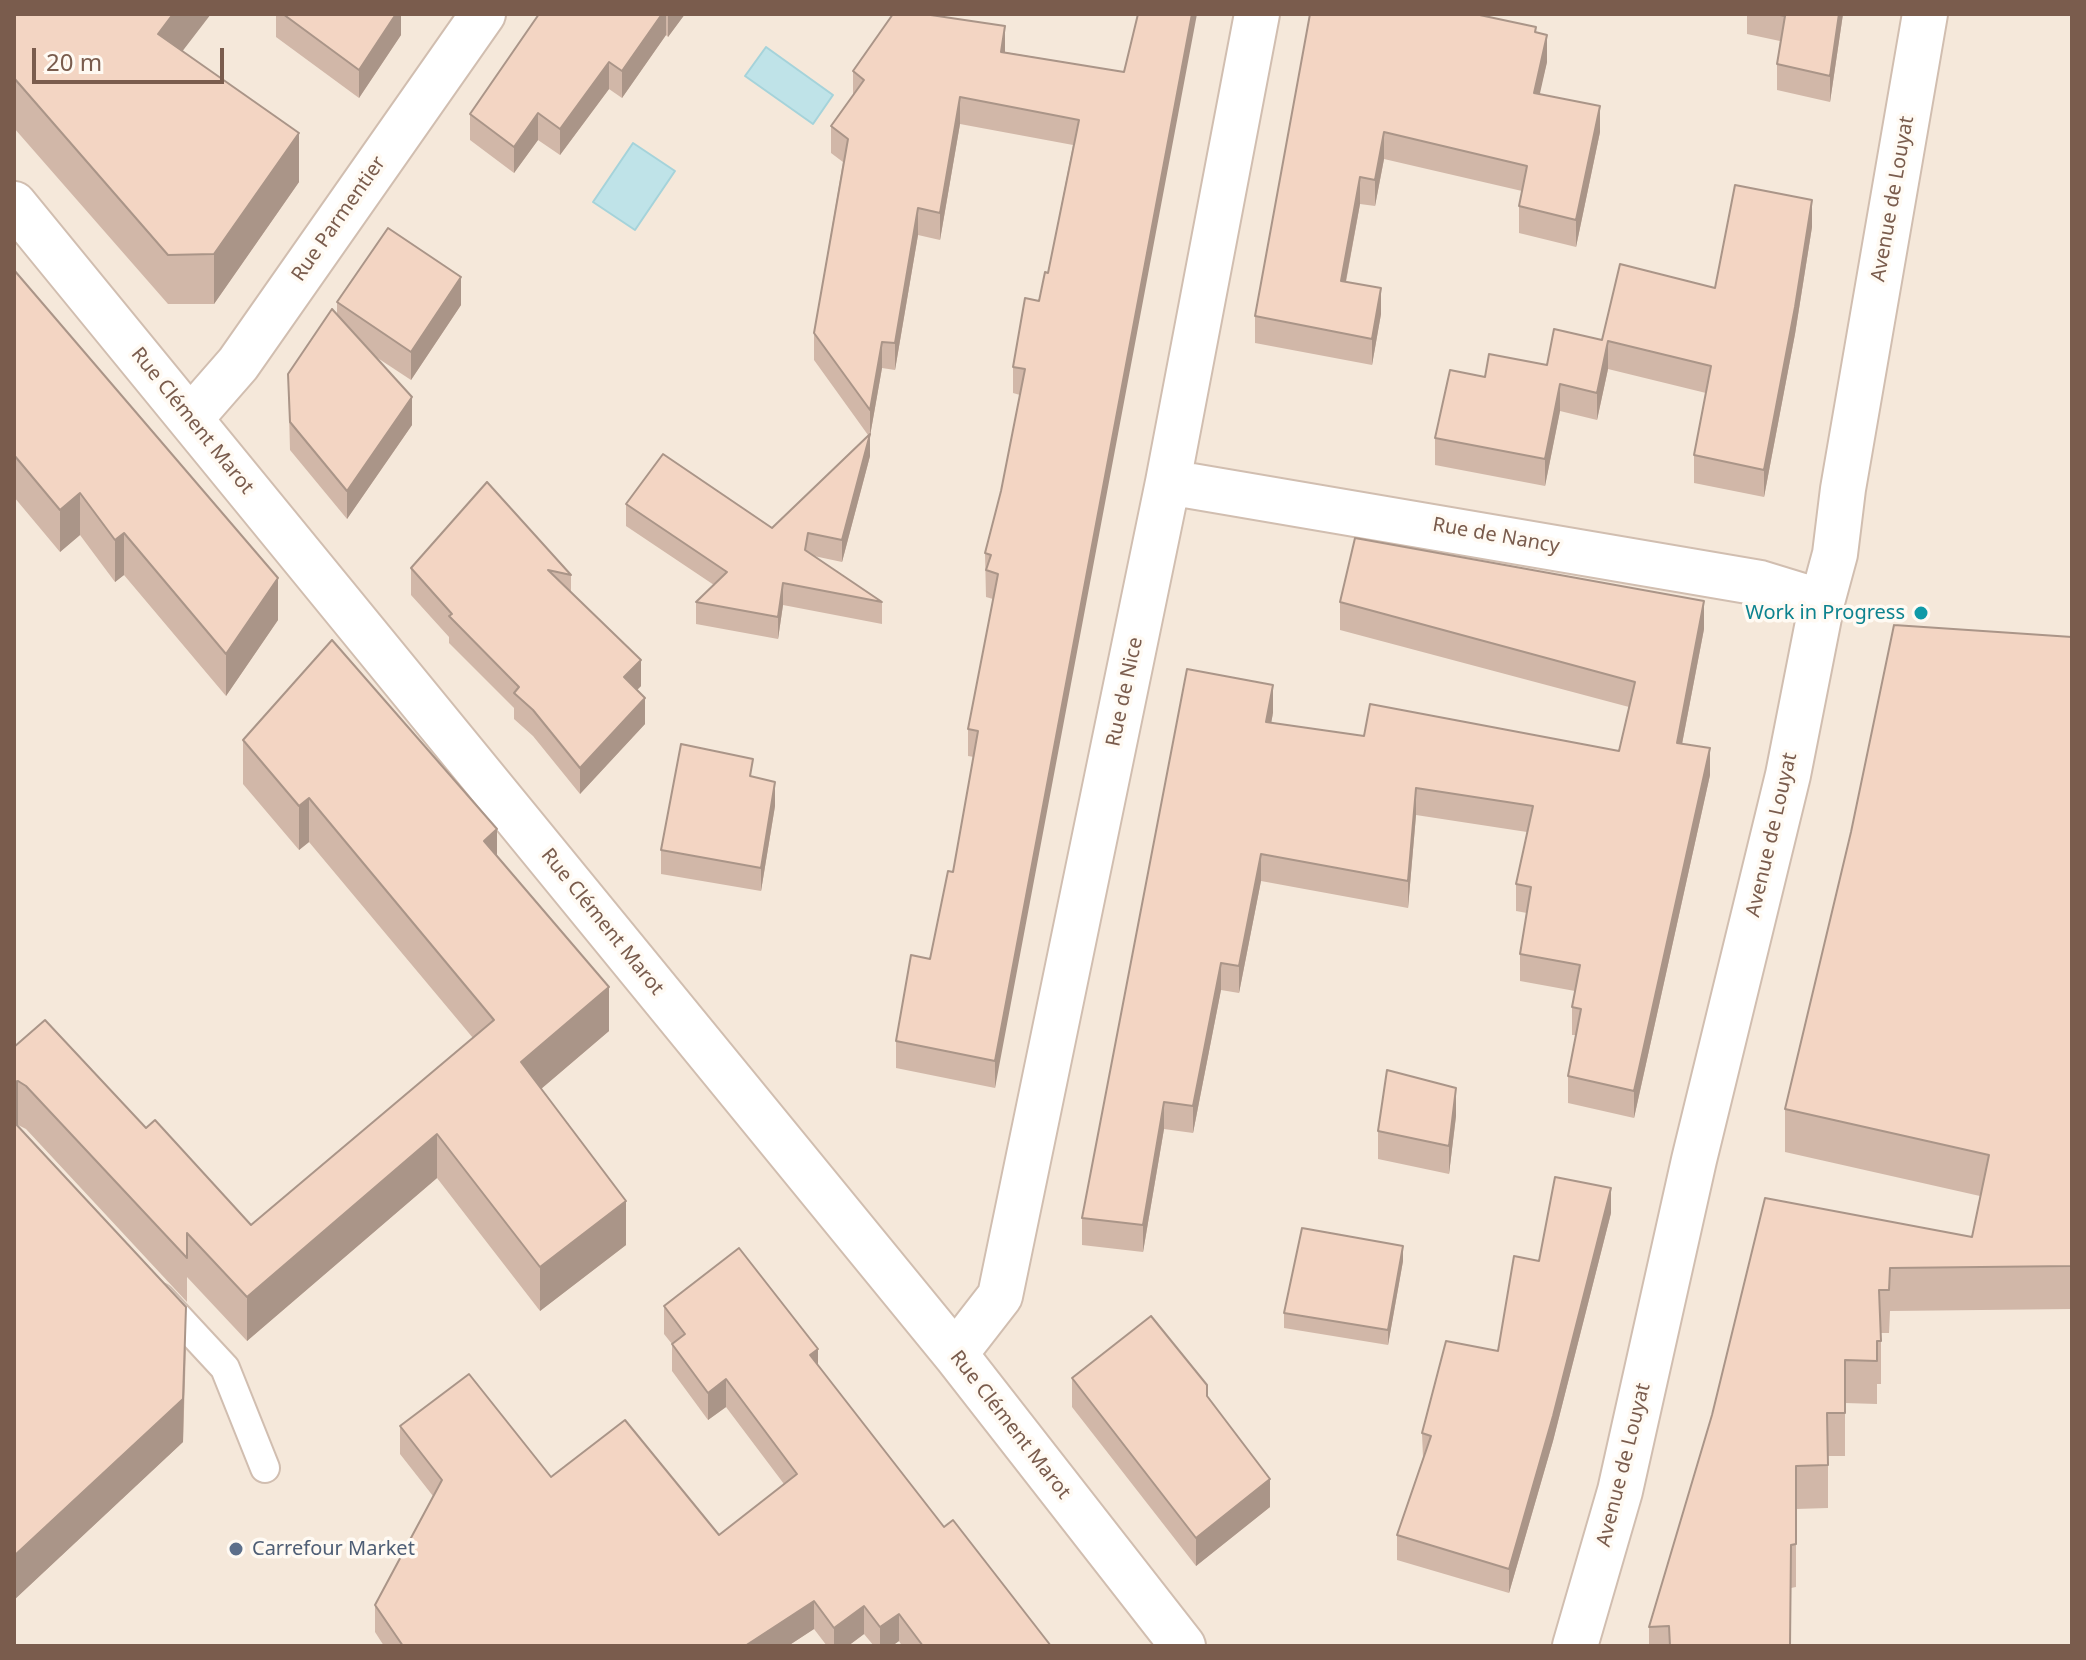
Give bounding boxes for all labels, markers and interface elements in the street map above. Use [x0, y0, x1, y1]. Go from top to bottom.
scale bar [36, 32, 228, 82]
text: 20 m [46, 45, 102, 78]
street label: Avenue de Louyat [1867, 114, 1919, 284]
street label: Rue Parmentier [287, 152, 391, 286]
street label: Rue Clément Marot [126, 343, 258, 499]
street label: Rue de Nancy [1431, 513, 1561, 559]
place label: Work in Progress [1745, 601, 1905, 625]
marker: Work in Progress [1912, 604, 1930, 622]
street label: Rue de Nice [1102, 635, 1148, 749]
street label: Avenue de Louyat [1741, 751, 1803, 919]
street label: Rue Clément Marot [536, 844, 668, 1000]
street label: Rue Clément Marot [945, 1346, 1075, 1504]
street label: Avenue de Louyat [1592, 1381, 1656, 1549]
place label: Carrefour Market [252, 1537, 415, 1561]
marker: Carrefour Market [227, 1540, 245, 1558]

